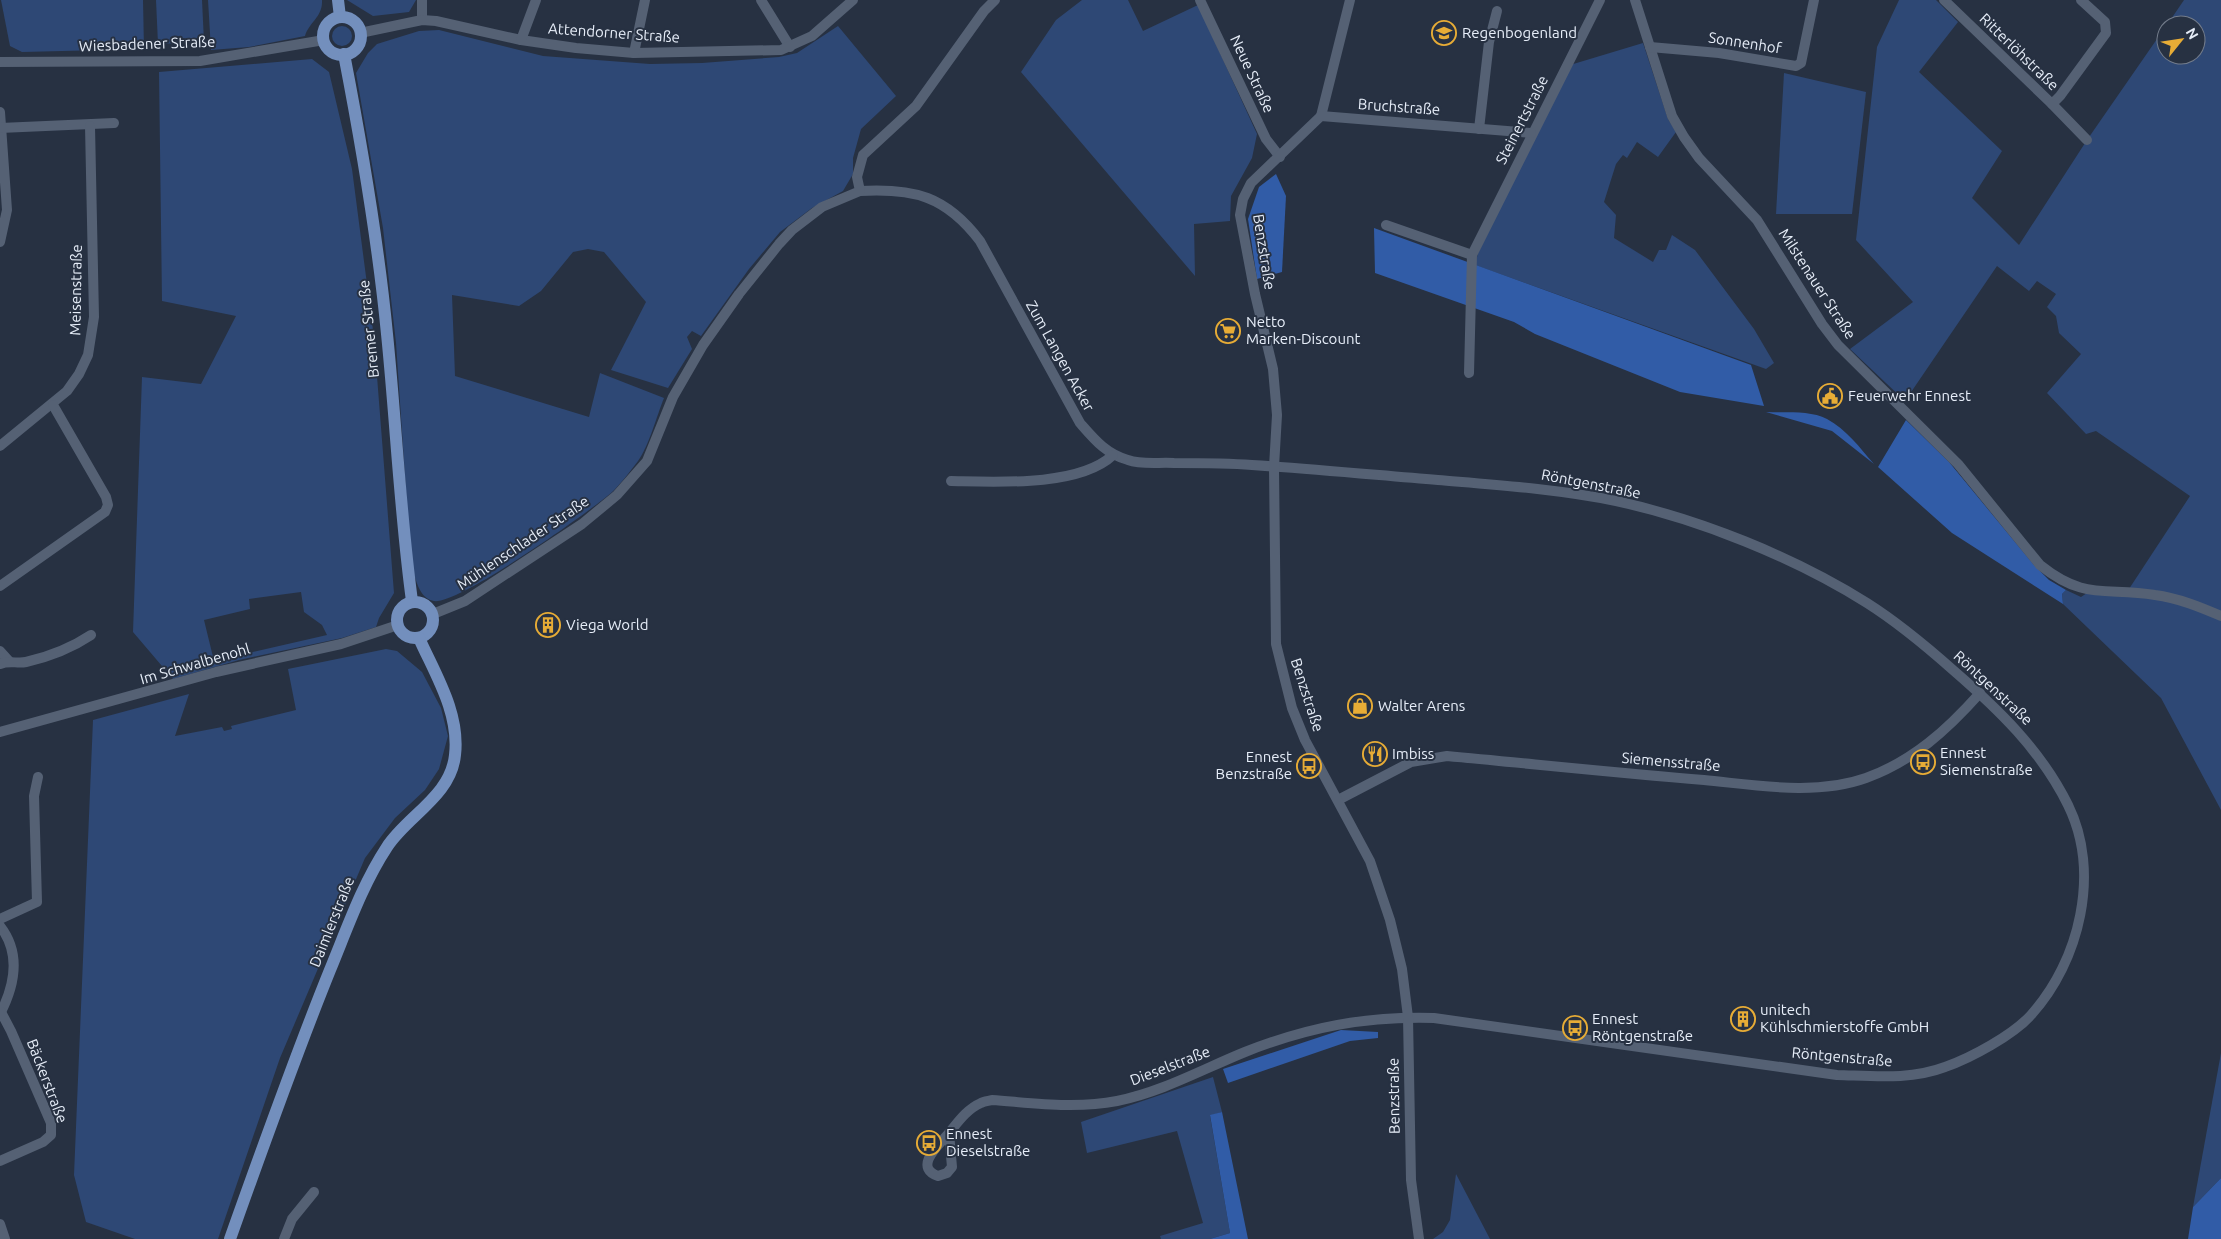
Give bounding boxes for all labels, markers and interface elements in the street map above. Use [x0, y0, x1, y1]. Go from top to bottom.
street label: Ritterlöhstraße [1976, 10, 2062, 94]
north arrow [2156, 15, 2206, 65]
street label: Attendorner Straße [548, 19, 680, 46]
school or university icon: Regenbogenland [1431, 20, 1457, 46]
place label: Regenbogenland [1462, 24, 1577, 41]
text: N [2183, 25, 2202, 42]
street label: Sonnenhof [1707, 28, 1783, 57]
street label: Neue Straße [1227, 32, 1278, 115]
street label: Wiesbadener Straße [78, 33, 216, 54]
street label: Steinertstraße [1492, 73, 1551, 167]
street label: Bruchstraße [1357, 95, 1441, 118]
street label: Benzstraße [1250, 213, 1279, 291]
street label: Milstenauer Straße [1775, 225, 1859, 342]
street label: Meisenstraße [66, 244, 85, 336]
street label: Bremer Straße [355, 279, 382, 379]
street label: Zum Langen Acker [1023, 297, 1098, 414]
place label: Netto Marken-Discount [1246, 313, 1361, 347]
supermarket icon: Netto Marken-Discount [1215, 318, 1241, 344]
public building icon: Feuerwehr Ennest [1817, 383, 1843, 409]
place label: Feuerwehr Ennest [1848, 387, 1971, 404]
street label: Röntgenstraße [1540, 466, 1642, 501]
street label: Mühlenschlader Straße [454, 492, 592, 593]
building icon: Viega World [535, 612, 561, 638]
place label: Viega World [566, 616, 649, 633]
street label: Im Schwalbenohl [138, 640, 252, 687]
street label: Röntgenstraße [1951, 647, 2036, 728]
street label: Benzstraße [1288, 656, 1327, 734]
shop icon: Walter Arens [1347, 693, 1373, 719]
place label: Walter Arens [1378, 697, 1465, 714]
restaurant icon: Imbiss [1362, 741, 1388, 767]
place label: Ennest Siemenstraße [1940, 744, 2033, 778]
place label: Imbiss [1392, 745, 1434, 762]
place label: Ennest Benzstraße [1216, 748, 1292, 782]
street label: Siemensstraße [1621, 749, 1721, 774]
bus stop icon: Ennest Siemenstraße [1910, 749, 1936, 775]
bus stop icon: Ennest Benzstraße [1296, 753, 1322, 779]
street label: Daimlerstraße [306, 874, 357, 969]
place label: unitech Kühlschmierstoffe GmbH [1760, 1001, 1929, 1035]
building icon: unitech Kühlschmierstoffe GmbH [1730, 1006, 1756, 1032]
place label: Ennest Röntgenstraße [1592, 1010, 1693, 1044]
bus stop icon: Ennest Röntgenstraße [1562, 1015, 1588, 1041]
street label: Bäckerstraße [24, 1036, 71, 1125]
street label: Dieselstraße [1127, 1042, 1212, 1089]
street label: Röntgenstraße [1791, 1044, 1893, 1069]
street label: Benzstraße [1384, 1058, 1403, 1134]
place label: Ennest Dieselstraße [946, 1125, 1030, 1159]
bus stop icon: Ennest Dieselstraße [916, 1130, 942, 1156]

